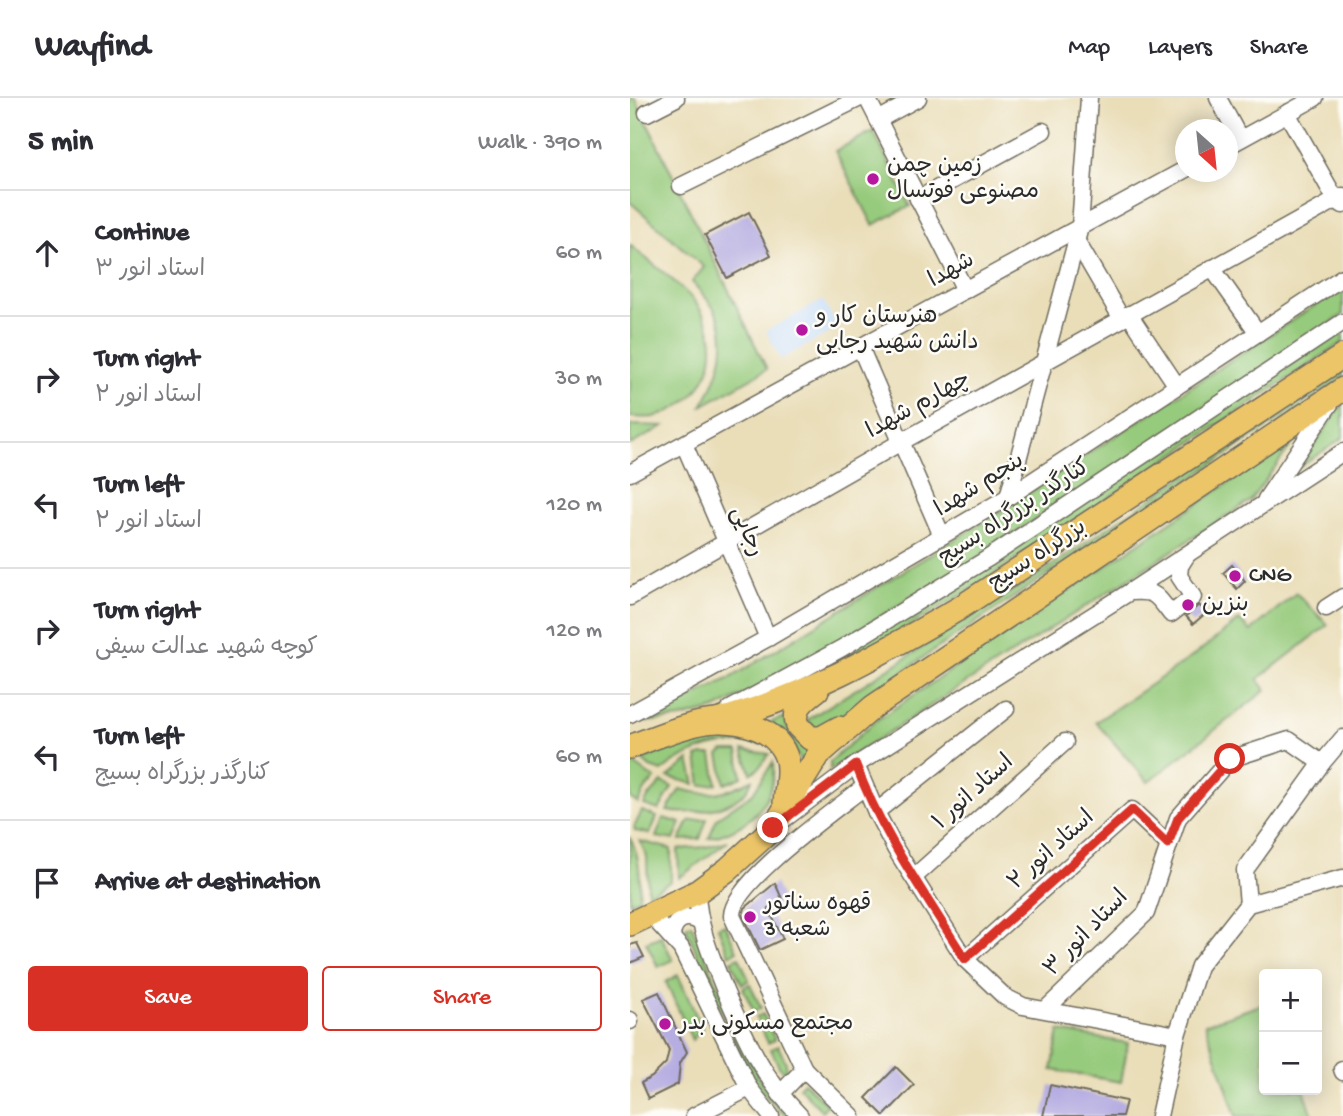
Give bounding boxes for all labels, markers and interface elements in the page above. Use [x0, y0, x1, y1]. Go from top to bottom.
text: Wayfind [35, 29, 150, 67]
text: Map [1068, 34, 1110, 63]
text: Layers [1148, 34, 1212, 63]
text: Share [1250, 34, 1308, 63]
north arrow [1175, 119, 1238, 182]
text: 5 min [28, 126, 93, 161]
text: Walk · 390 m [478, 130, 602, 157]
place label: زمین چمن مصنوعی فوتسال [887, 153, 1039, 206]
marker: زمین چمن مصنوعی فوتسال [865, 171, 881, 187]
text: Continue [95, 219, 189, 250]
icon: ahead [28, 234, 66, 272]
text: 60 m [556, 240, 602, 267]
street label: شهدا [924, 247, 980, 295]
text: استاد انور ۳ [95, 257, 205, 284]
place label: هنرستان کار و دانش شهید رجایی [814, 304, 979, 357]
marker: هنرستان کار و دانش شهید رجایی [794, 322, 810, 338]
text: Turn right [95, 345, 199, 376]
icon: right [28, 360, 66, 398]
text: 30 m [555, 366, 602, 393]
street label: چهارم شهدا [862, 366, 976, 446]
text: استاد انور ۲ [95, 383, 202, 410]
street label: پنجم شهدا [930, 448, 1030, 525]
street label: کنارگذر بزرگراه بسیج [934, 454, 1096, 572]
text: Turn left [95, 471, 183, 502]
icon: left [28, 486, 66, 524]
text: 120 m [547, 492, 602, 519]
street label: رجایی [723, 503, 769, 561]
text: استاد انور ۲ [95, 509, 202, 536]
street label: بزرگراه بسیج [984, 514, 1092, 598]
place label: CNG [1249, 563, 1292, 590]
marker: CNG [1227, 568, 1243, 584]
place label: بنزین [1202, 592, 1249, 619]
text: Turn right [95, 597, 199, 628]
marker: بنزین [1180, 597, 1196, 613]
icon: right [28, 612, 66, 650]
text: 120 m [547, 618, 602, 645]
text: کوچه شهید عدالت سیفی [95, 635, 318, 662]
text: Turn left [95, 723, 183, 754]
icon: left [28, 738, 66, 776]
route start [1214, 743, 1245, 774]
text: 60 m [556, 744, 602, 771]
street label: استاد انور ۱ [928, 750, 1020, 836]
text: کنارگذر بزرگراه بسیج [95, 761, 270, 788]
street label: استاد انور ۲ [1003, 805, 1101, 897]
route end [757, 812, 788, 843]
icon: arrive [28, 864, 66, 902]
text: Arrive at destination [95, 868, 320, 899]
street label: استاد انور ۳ [1039, 885, 1135, 983]
place label: قهوه سناتور شعبه 3 [762, 891, 871, 944]
marker: قهوه سناتور شعبه 3 [742, 909, 758, 925]
button: Save [28, 966, 308, 1031]
button: Share [322, 966, 602, 1031]
map controls [1259, 969, 1322, 1095]
button: + [1259, 969, 1322, 1032]
place label: مجتمع مسکونی بدر [677, 1011, 853, 1038]
marker: مجتمع مسکونی بدر [657, 1016, 673, 1032]
button: − [1259, 1032, 1322, 1095]

